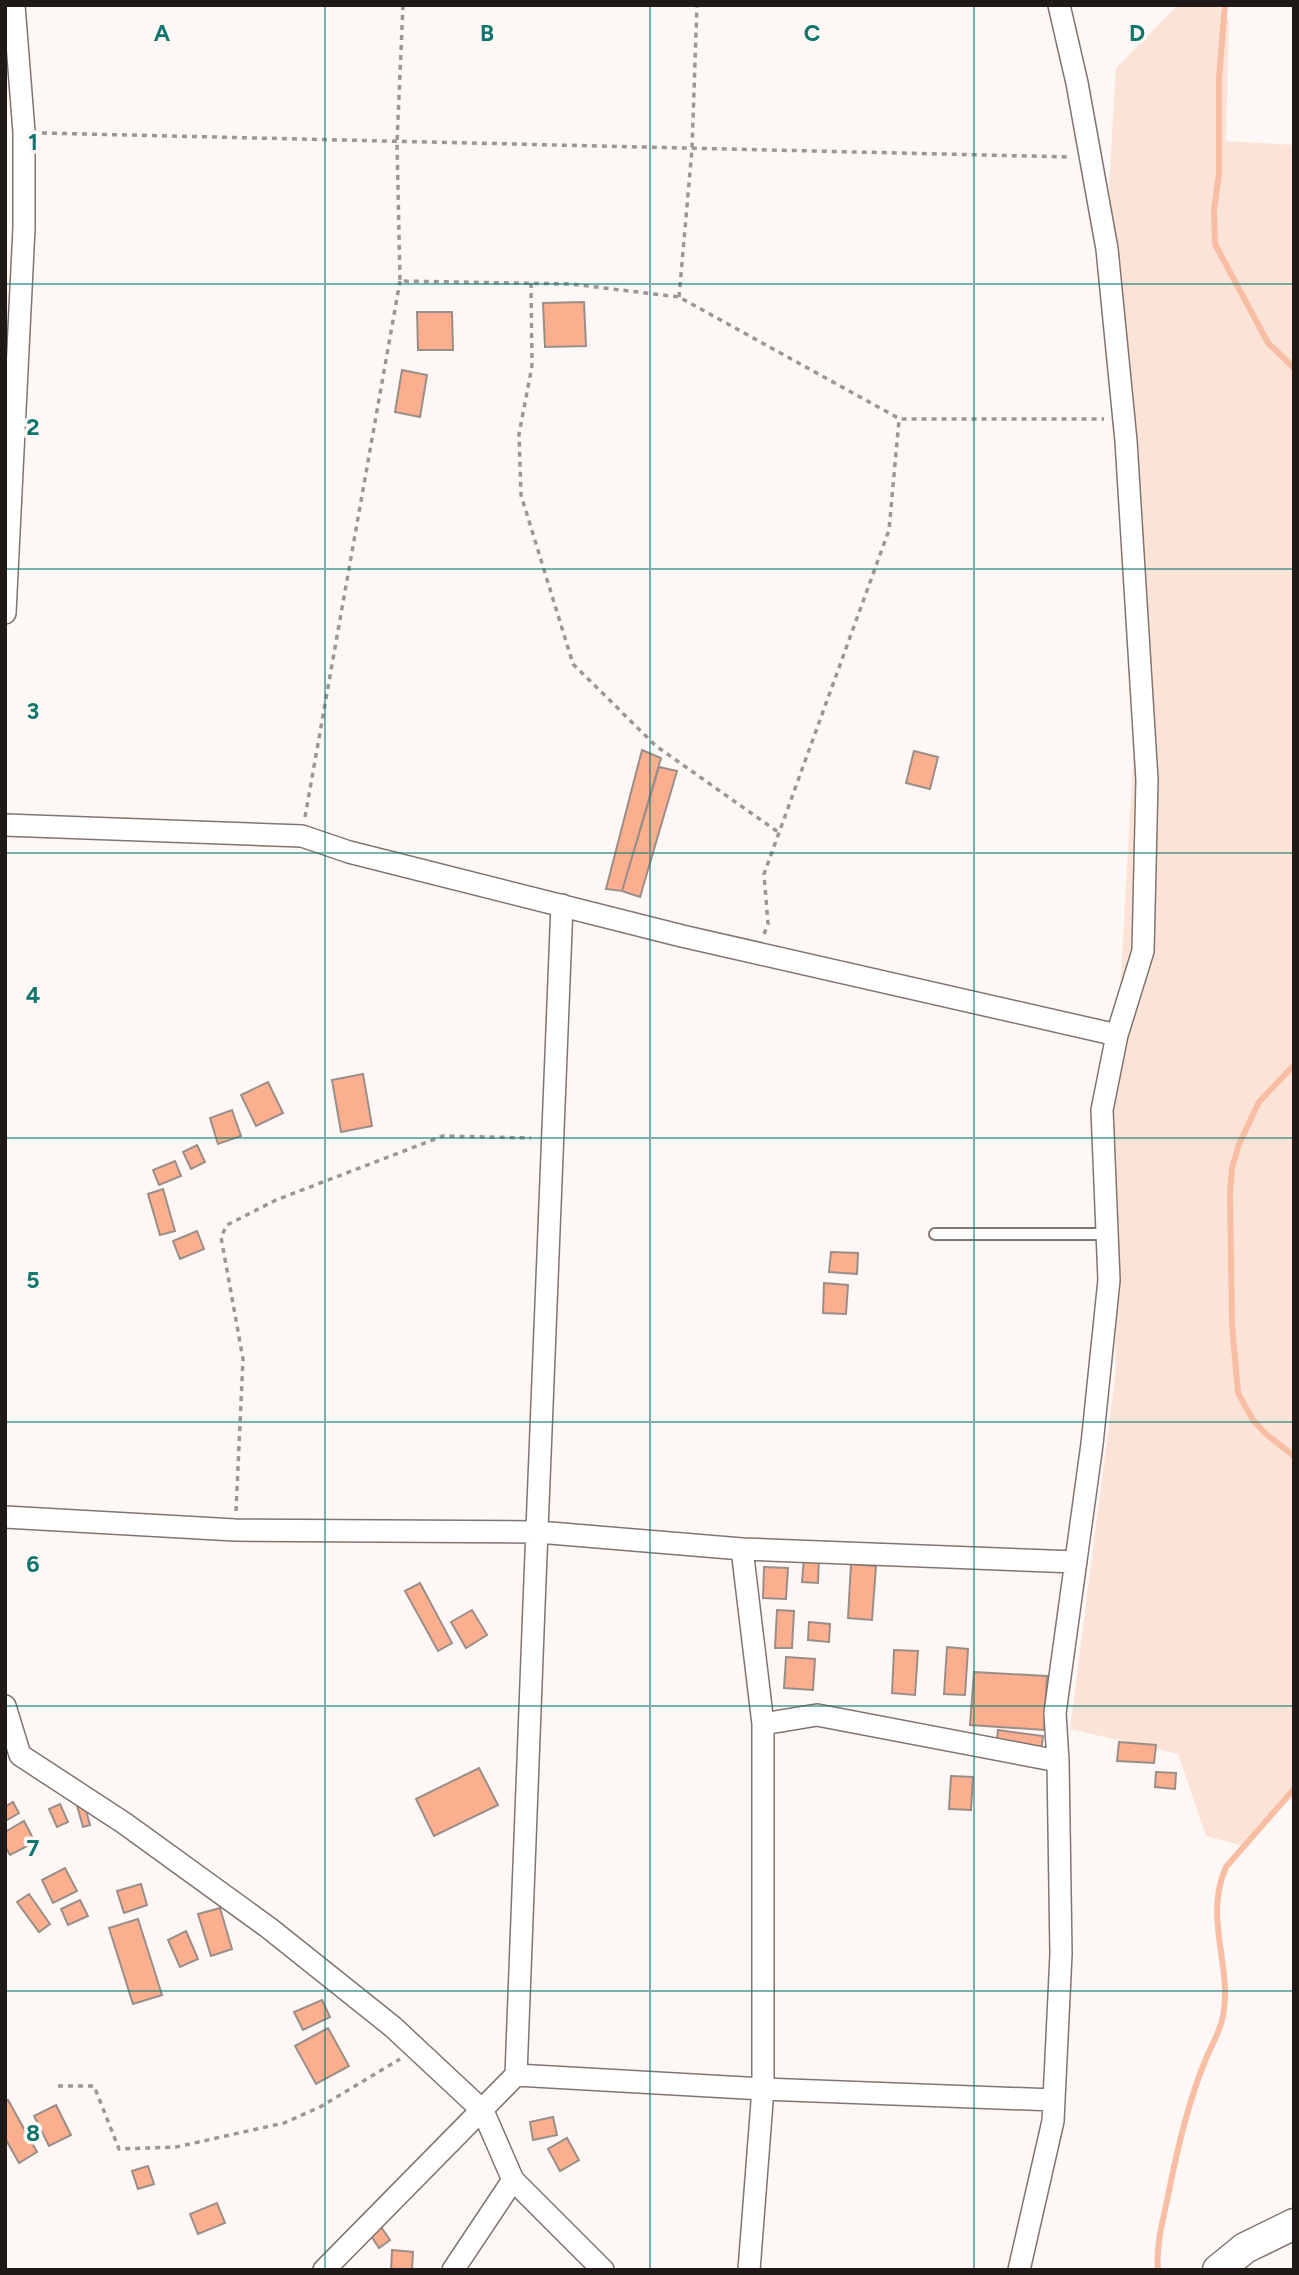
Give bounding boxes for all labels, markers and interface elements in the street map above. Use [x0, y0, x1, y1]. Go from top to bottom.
text: A [154, 19, 171, 47]
text: B [480, 19, 494, 47]
text: C [804, 19, 821, 47]
text: D [1129, 19, 1145, 47]
text: 1 [28, 128, 38, 156]
text: 2 [26, 413, 40, 441]
text: 3 [27, 697, 39, 725]
text: 4 [26, 981, 40, 1009]
text: 5 [26, 1266, 40, 1294]
text: 6 [26, 1550, 40, 1578]
text: 7 [27, 1834, 40, 1862]
text: 8 [26, 2119, 40, 2147]

